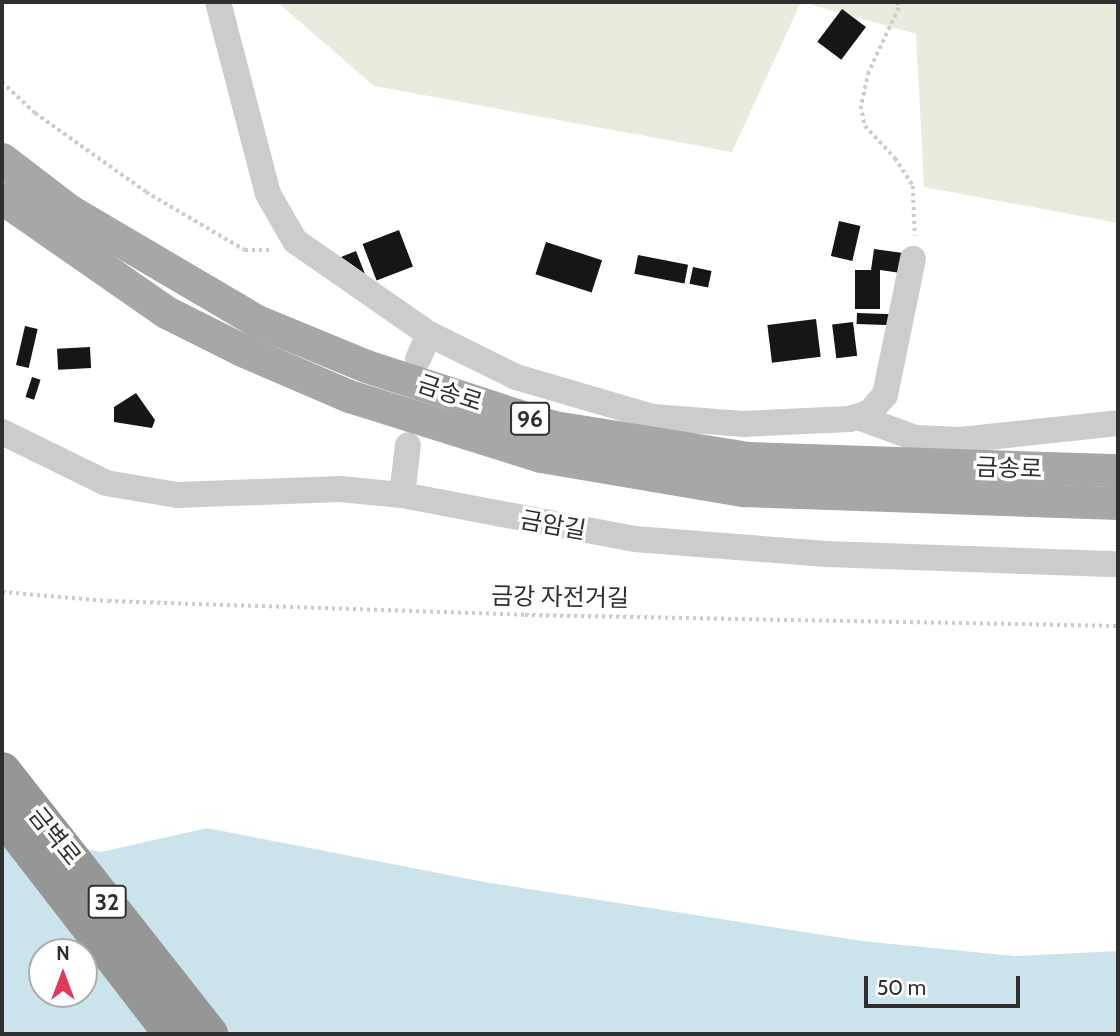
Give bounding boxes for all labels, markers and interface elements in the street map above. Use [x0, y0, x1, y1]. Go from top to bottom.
street label: 금송로 [414, 369, 486, 417]
road number: 96 [509, 400, 551, 438]
street label: 금송로 [975, 452, 1043, 484]
street label: 금암길 [518, 505, 588, 545]
street label: 금강 자전거길 [491, 581, 629, 613]
street label: 금벽로 [23, 801, 87, 871]
road number: 32 [86, 882, 128, 922]
north arrow [28, 938, 98, 1008]
text: N [56, 942, 70, 965]
scale bar [868, 962, 1024, 1006]
text: 50 m [877, 975, 926, 1000]

